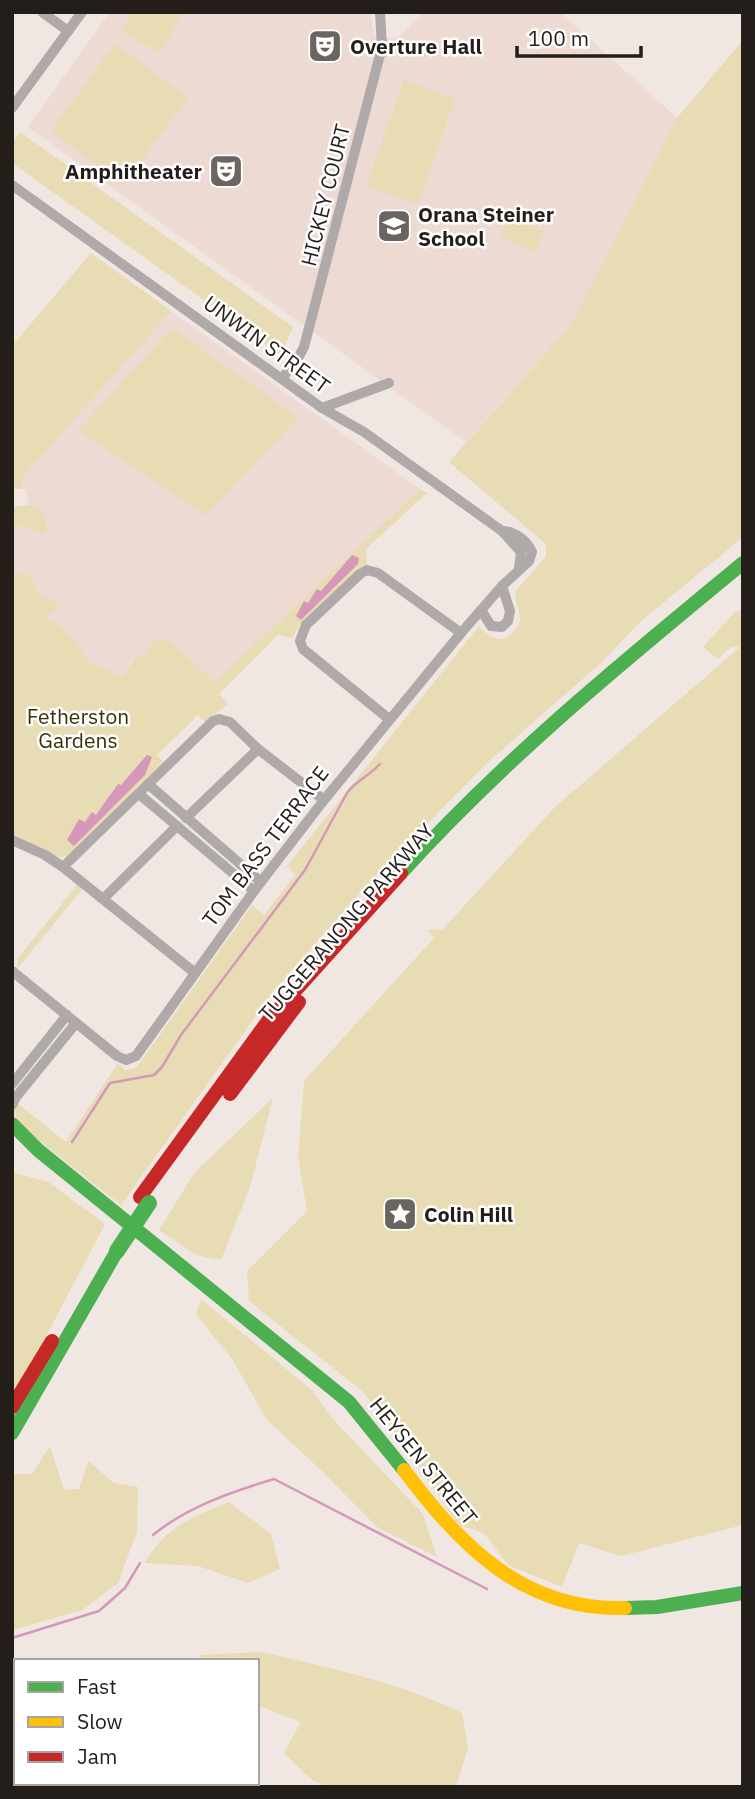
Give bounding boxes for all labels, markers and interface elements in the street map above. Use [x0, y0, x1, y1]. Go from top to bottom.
scale bar [517, 14, 641, 58]
text: 100 m [528, 24, 589, 52]
theatre icon: Overture Hall [306, 27, 344, 65]
place label: Overture Hall [350, 32, 482, 60]
street label: HICKEY COURT [294, 121, 356, 269]
theatre icon: Amphitheater [207, 152, 245, 190]
place label: Amphitheater [65, 157, 203, 185]
place label: Orana Steiner School [418, 200, 555, 252]
school or university icon: Orana Steiner School [375, 207, 413, 245]
street label: UNWIN STREET [198, 289, 336, 399]
park label: Fetherston Gardens [27, 702, 129, 754]
street label: TOM BASS TERRACE [195, 760, 335, 932]
street label: TUGGERANONG PARKWAY [252, 817, 440, 1027]
place icon: Colin Hill [381, 1195, 419, 1233]
place label: Colin Hill [424, 1200, 513, 1228]
street label: HEYSEN STREET [364, 1391, 484, 1531]
legend [14, 1659, 259, 1785]
text: Fast [77, 1672, 117, 1700]
text: Slow [77, 1707, 123, 1735]
text: Jam [77, 1742, 117, 1770]

